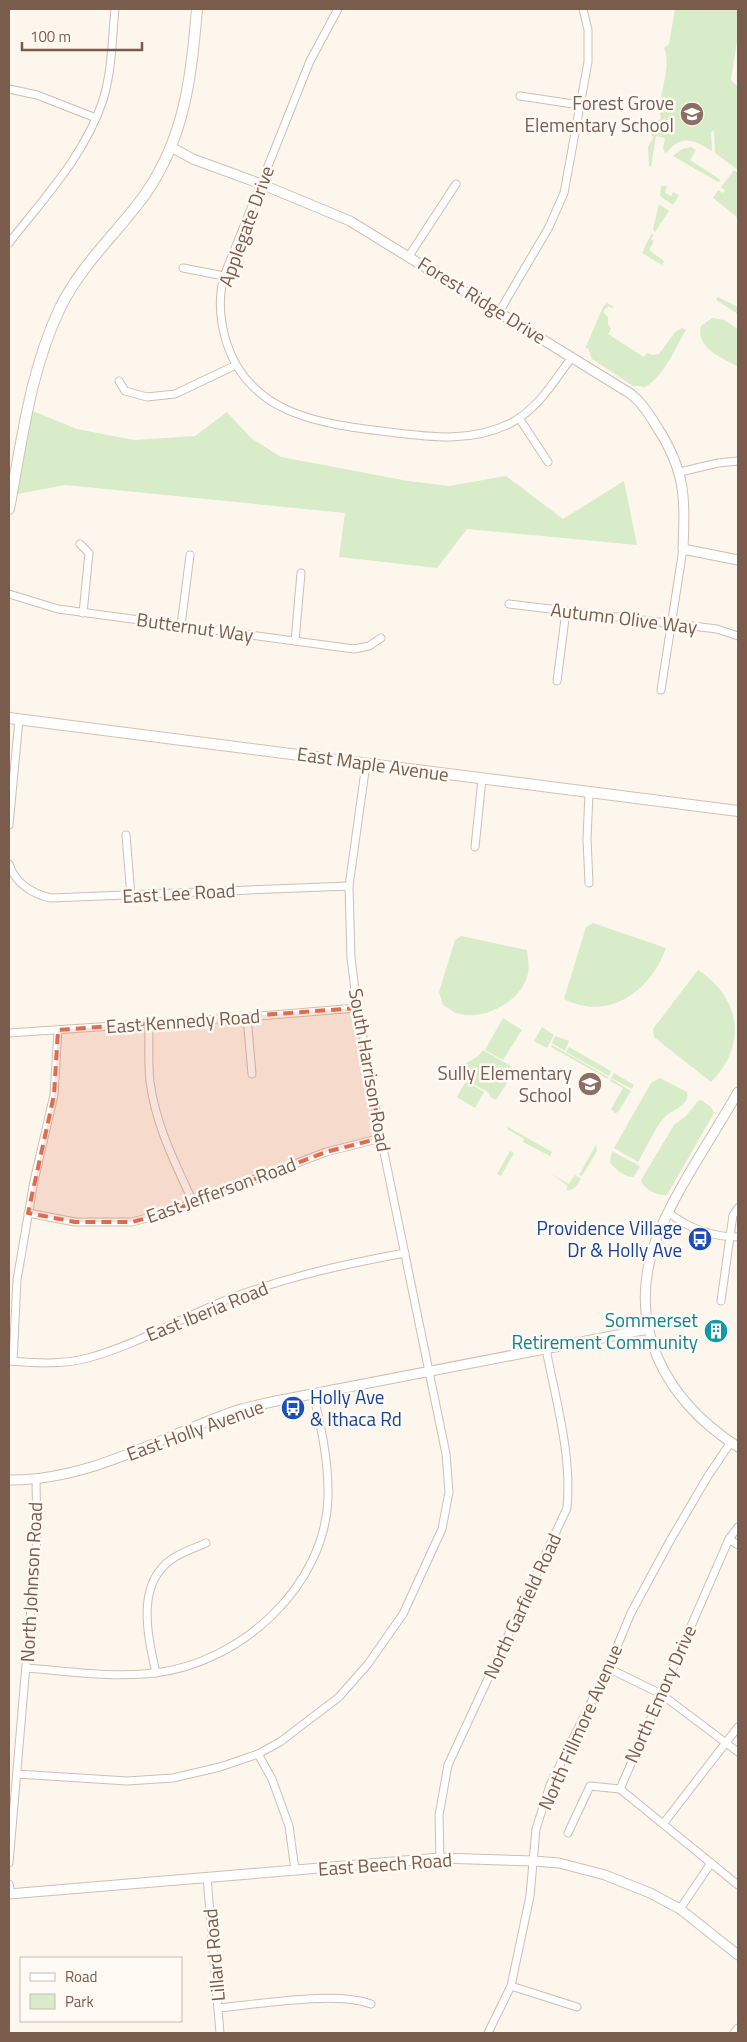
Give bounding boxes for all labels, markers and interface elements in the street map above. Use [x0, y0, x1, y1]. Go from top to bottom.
scale bar [22, 20, 142, 52]
text: 100 m [30, 25, 71, 48]
place label: Forest Grove Elementary School [525, 88, 674, 139]
school or university icon: Forest Grove Elementary School [679, 101, 705, 127]
street label: Applegate Drive [210, 161, 281, 290]
street label: Forest Ridge Drive [413, 248, 552, 351]
street label: Autumn Olive Way [549, 594, 699, 641]
street label: Butternut Way [135, 604, 255, 649]
street label: East Maple Avenue [295, 739, 451, 788]
street label: East Lee Road [122, 875, 236, 910]
street label: South Harrison Road [342, 986, 399, 1154]
street label: East Kennedy Road [105, 1001, 261, 1040]
place label: Sully Elementary School [437, 1058, 572, 1109]
school or university icon: Sully Elementary School [577, 1071, 603, 1097]
street label: East Jefferson Road [142, 1149, 300, 1230]
place label: Providence Village Dr & Holly Ave [537, 1213, 682, 1264]
bus stop icon: Providence Village Dr & Holly Ave [687, 1226, 713, 1252]
street label: East Iberia Road [141, 1273, 272, 1348]
place label: Sommerset Retirement Community [511, 1305, 698, 1356]
building icon: Sommerset Retirement Community [703, 1318, 729, 1344]
place label: Holly Ave & Ithaca Rd [310, 1382, 402, 1433]
street label: East Holly Avenue [122, 1391, 267, 1468]
bus stop icon: Holly Ave & Ithaca Rd [280, 1395, 306, 1421]
street label: North Johnson Road [12, 1501, 49, 1663]
street label: North Garfield Road [475, 1528, 568, 1684]
street label: North Emory Drive [616, 1620, 703, 1767]
street label: North Fillmore Avenue [530, 1639, 629, 1814]
street label: East Beech Road [317, 1844, 453, 1883]
street label: Lillard Road [195, 1907, 232, 2003]
legend [20, 1957, 182, 2022]
text: Road [65, 1965, 97, 1988]
text: Park [65, 1990, 94, 2013]

